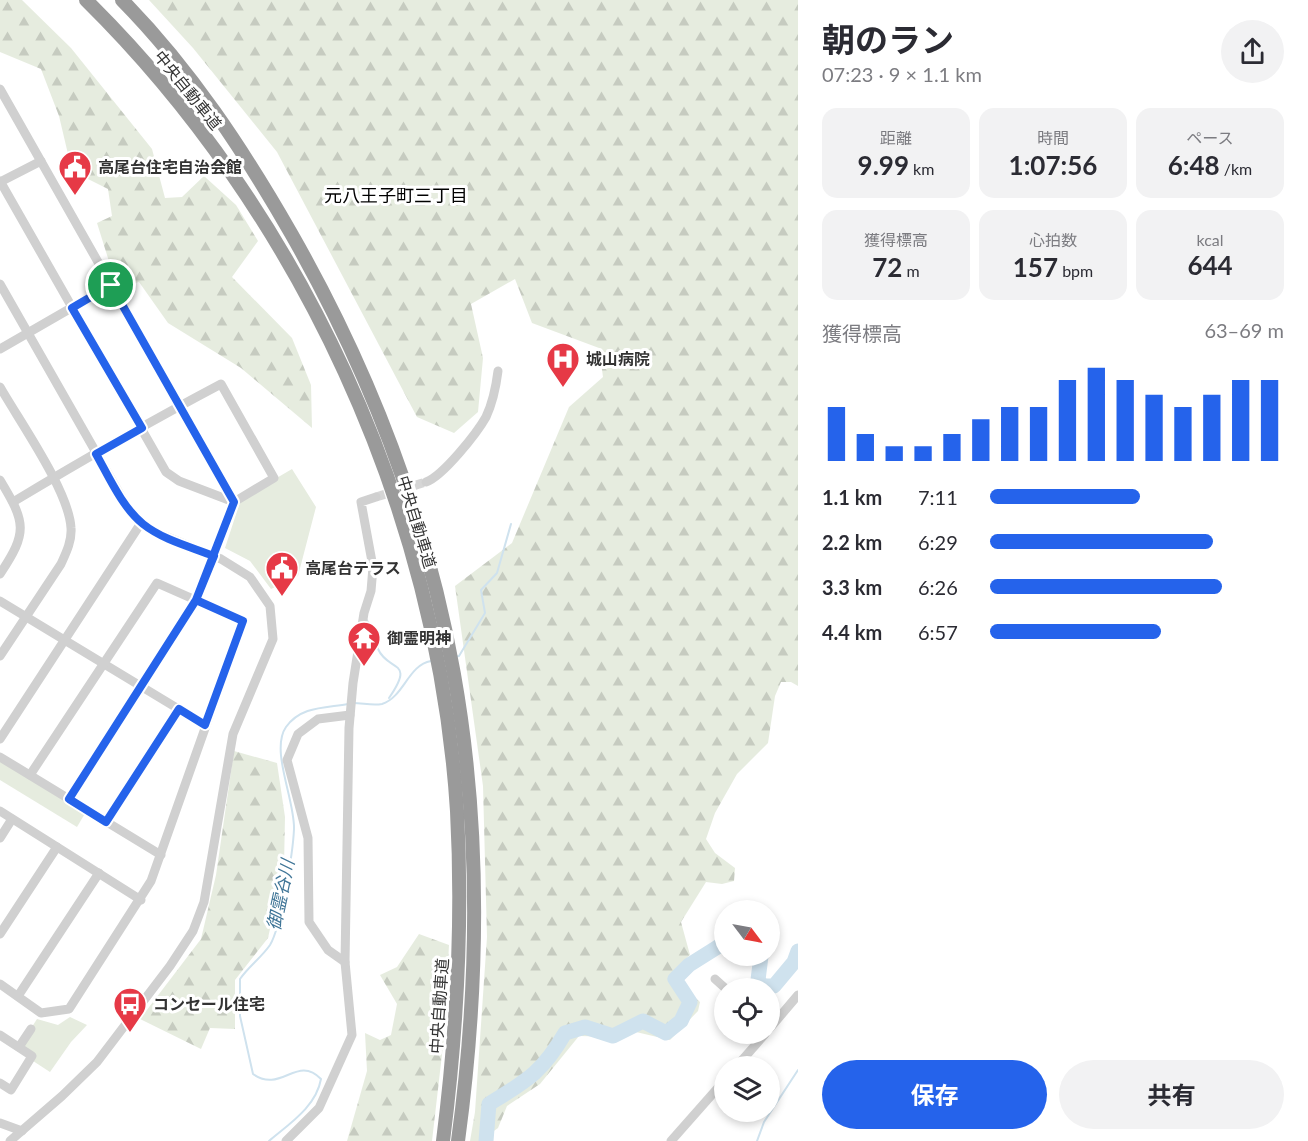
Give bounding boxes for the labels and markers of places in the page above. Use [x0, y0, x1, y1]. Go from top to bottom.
public building icon: 高尾台住宅自治会館 [57, 149, 93, 196]
place label: 高尾台住宅自治会館 [98, 157, 242, 176]
pin [85, 259, 136, 310]
hospital icon: 城山病院 [545, 341, 581, 388]
place label: 城山病院 [586, 349, 650, 368]
public building icon: 高尾台テラス [264, 550, 300, 597]
place label: 高尾台テラス [305, 558, 401, 577]
temple icon: 御霊明神 [346, 620, 382, 667]
place label: 御霊明神 [387, 628, 451, 647]
bus stop icon: コンセール住宅 [112, 986, 148, 1033]
place label: コンセール住宅 [153, 994, 265, 1013]

